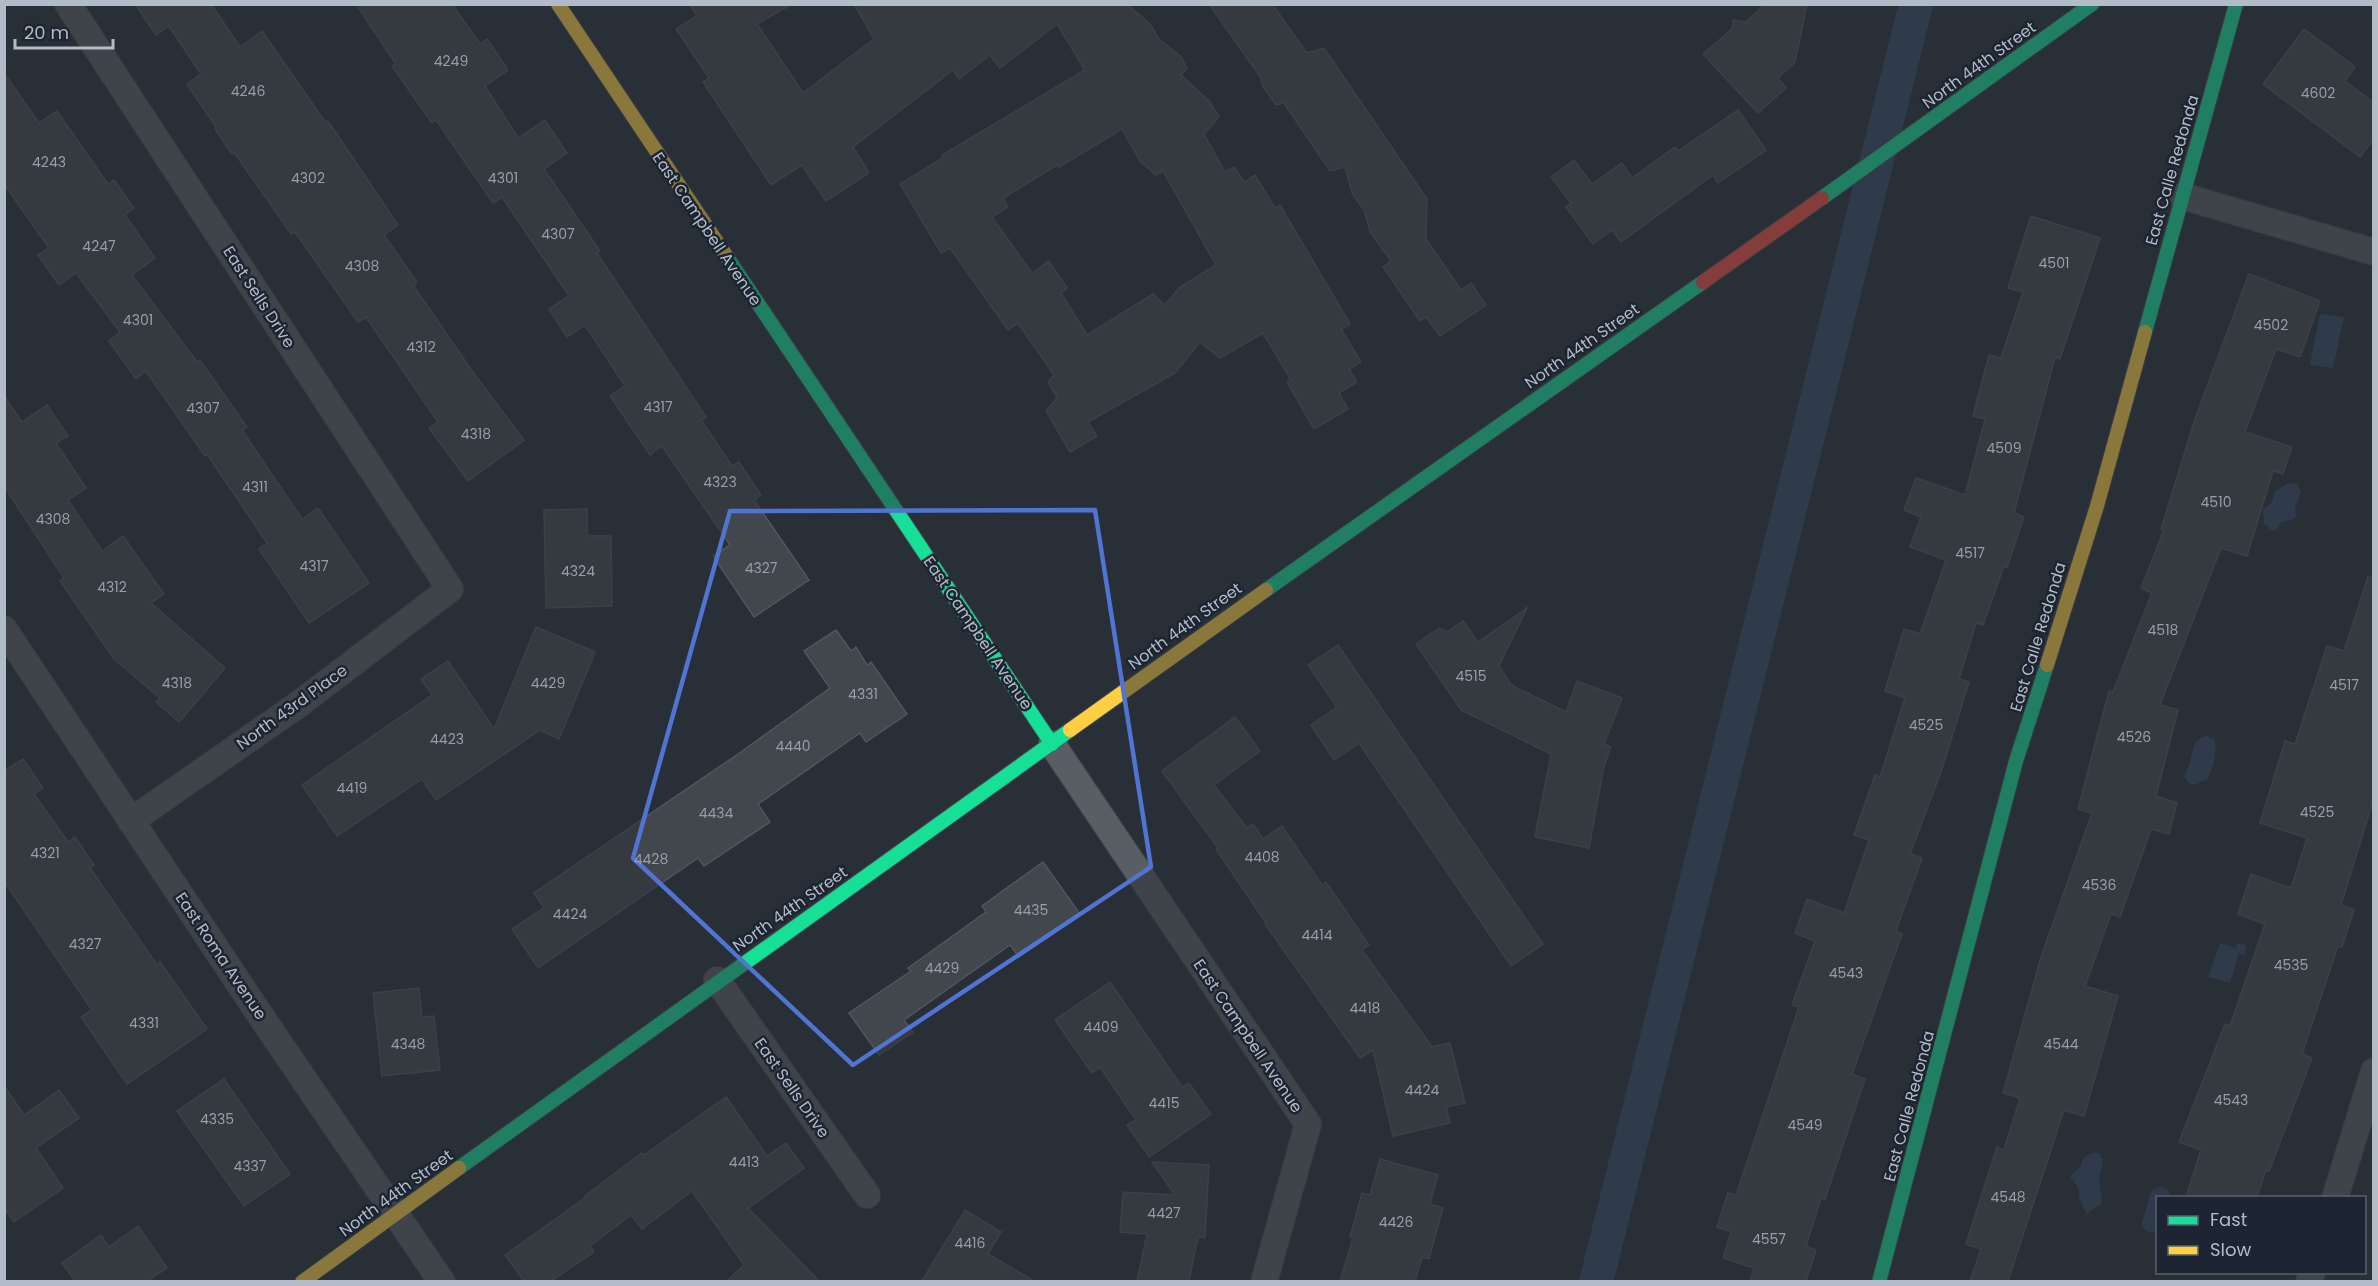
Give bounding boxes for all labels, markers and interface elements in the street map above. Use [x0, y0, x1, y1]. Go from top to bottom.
scale bar [15, 12, 112, 50]
street label: North 44th Street [1918, 16, 2041, 114]
text: 20 m [24, 20, 69, 45]
house number: 4249 [434, 51, 468, 71]
house number: 4246 [231, 81, 265, 101]
house number: 4602 [2301, 83, 2335, 103]
street label: East Calle Redonda [2140, 92, 2204, 248]
street label: East Campbell Avenue [647, 148, 767, 310]
house number: 4243 [32, 152, 66, 172]
house number: 4302 [291, 168, 325, 188]
house number: 4301 [488, 168, 518, 188]
house number: 4307 [541, 224, 575, 244]
house number: 4247 [82, 236, 116, 256]
street label: East Sells Drive [217, 242, 301, 353]
house number: 4501 [2039, 253, 2069, 273]
house number: 4308 [345, 256, 380, 276]
street label: North 44th Street [1520, 298, 1644, 394]
house number: 4301 [123, 310, 153, 330]
house number: 4502 [2254, 315, 2288, 335]
house number: 4312 [406, 337, 436, 357]
house number: 4317 [643, 397, 673, 417]
house number: 4307 [186, 398, 220, 418]
house number: 4318 [461, 424, 491, 444]
house number: 4509 [1986, 438, 2022, 458]
house number: 4323 [703, 472, 737, 492]
house number: 4311 [242, 477, 268, 497]
house number: 4510 [2201, 492, 2231, 512]
house number: 4308 [36, 509, 71, 529]
house number: 4517 [1955, 543, 1985, 563]
street label: East Campbell Avenue [918, 552, 1038, 714]
house number: 4317 [299, 556, 329, 576]
house number: 4327 [745, 558, 778, 578]
street label: East Calle Redonda [2004, 559, 2072, 715]
house number: 4324 [561, 561, 595, 581]
house number: 4312 [97, 577, 127, 597]
street label: North 44th Street [1124, 577, 1247, 675]
house number: 4518 [2148, 620, 2179, 640]
street label: North 43rd Place [232, 659, 352, 755]
house number: 4515 [1456, 666, 1486, 686]
house number: 4318 [162, 673, 192, 693]
house number: 4429 [531, 673, 565, 693]
house number: 4517 [2329, 675, 2359, 695]
house number: 4331 [848, 684, 878, 704]
house number: 4525 [1909, 715, 1943, 735]
house number: 4526 [2117, 727, 2151, 747]
house number: 4423 [430, 729, 464, 749]
house number: 4440 [775, 736, 811, 756]
house number: 4419 [337, 778, 367, 798]
house number: 4525 [2300, 802, 2334, 822]
house number: 4434 [699, 803, 734, 823]
house number: 4321 [30, 843, 60, 863]
house number: 4408 [1244, 847, 1280, 867]
house number: 4428 [634, 849, 668, 869]
street label: North 44th Street [728, 861, 852, 957]
house number: 4536 [2082, 875, 2116, 895]
street label: East Roma Avenue [170, 888, 272, 1024]
house number: 4435 [1014, 900, 1048, 920]
house number: 4424 [553, 904, 587, 924]
house number: 4414 [1302, 925, 1333, 945]
house number: 4327 [69, 934, 102, 954]
street label: East Campbell Avenue [1188, 955, 1308, 1117]
house number: 4535 [2274, 955, 2308, 975]
house number: 4429 [925, 958, 959, 978]
house number: 4543 [1829, 963, 1863, 983]
house number: 4418 [1350, 998, 1381, 1018]
house number: 4331 [129, 1013, 159, 1033]
house number: 4409 [1083, 1017, 1119, 1037]
street label: East Calle Redonda [1878, 1028, 1940, 1184]
street label: East Sells Drive [749, 1033, 835, 1143]
house number: 4348 [391, 1034, 426, 1054]
house number: 4544 [2043, 1034, 2079, 1054]
house number: 4424 [1405, 1080, 1439, 1100]
house number: 4543 [2214, 1090, 2248, 1110]
house number: 4415 [1149, 1093, 1179, 1113]
house number: 4335 [200, 1109, 234, 1129]
house number: 4549 [1787, 1115, 1823, 1135]
street label: North 44th Street [335, 1144, 458, 1242]
house number: 4413 [729, 1152, 759, 1172]
house number: 4337 [234, 1156, 267, 1176]
house number: 4548 [1990, 1187, 2026, 1207]
legend [2156, 1196, 2366, 1274]
house number: 4427 [1147, 1203, 1181, 1223]
text: Fast [2210, 1207, 2247, 1232]
house number: 4426 [1379, 1212, 1413, 1232]
house number: 4557 [1752, 1229, 1786, 1249]
house number: 4416 [955, 1233, 986, 1253]
text: Slow [2210, 1237, 2252, 1262]

